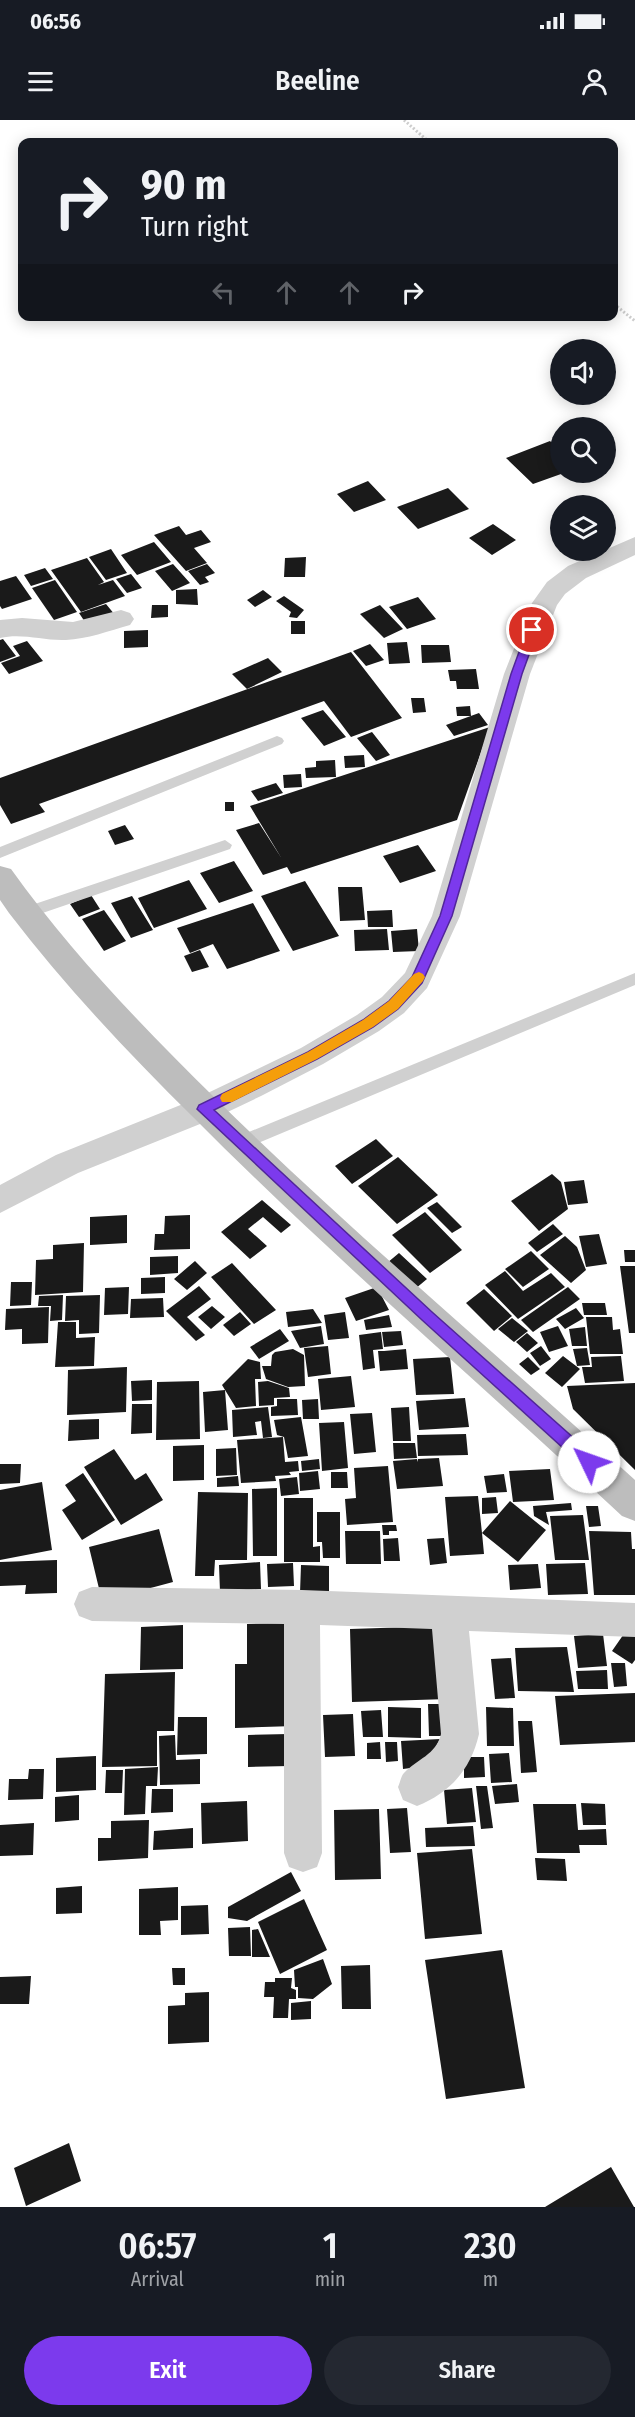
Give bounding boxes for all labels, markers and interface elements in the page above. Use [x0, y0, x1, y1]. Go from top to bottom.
text: 06:56 [30, 8, 81, 35]
icon: menu [24, 65, 57, 98]
text: Beeline [275, 65, 360, 97]
icon: person [578, 65, 611, 98]
text: 90 m [141, 160, 226, 210]
icon: right [42, 162, 120, 240]
text: Turn right [141, 211, 249, 243]
icon: left [207, 276, 240, 309]
icon: ahead [270, 276, 303, 309]
icon: ahead [333, 276, 366, 309]
icon: right [396, 276, 429, 309]
map controls [550, 339, 616, 561]
button: sound [550, 339, 616, 405]
button: search [550, 417, 616, 483]
button: layers [550, 495, 616, 561]
pin [506, 604, 557, 655]
icon: arrive [515, 613, 548, 646]
position arrow [557, 1430, 621, 1494]
text: 06:57 [118, 2224, 196, 2268]
text: 1 [323, 2224, 338, 2268]
text: 230 [464, 2224, 517, 2268]
text: Arrival [131, 2267, 184, 2291]
text: min [315, 2267, 346, 2291]
text: m [483, 2267, 498, 2291]
button: Exit [24, 2336, 312, 2405]
button: Share [324, 2336, 611, 2405]

